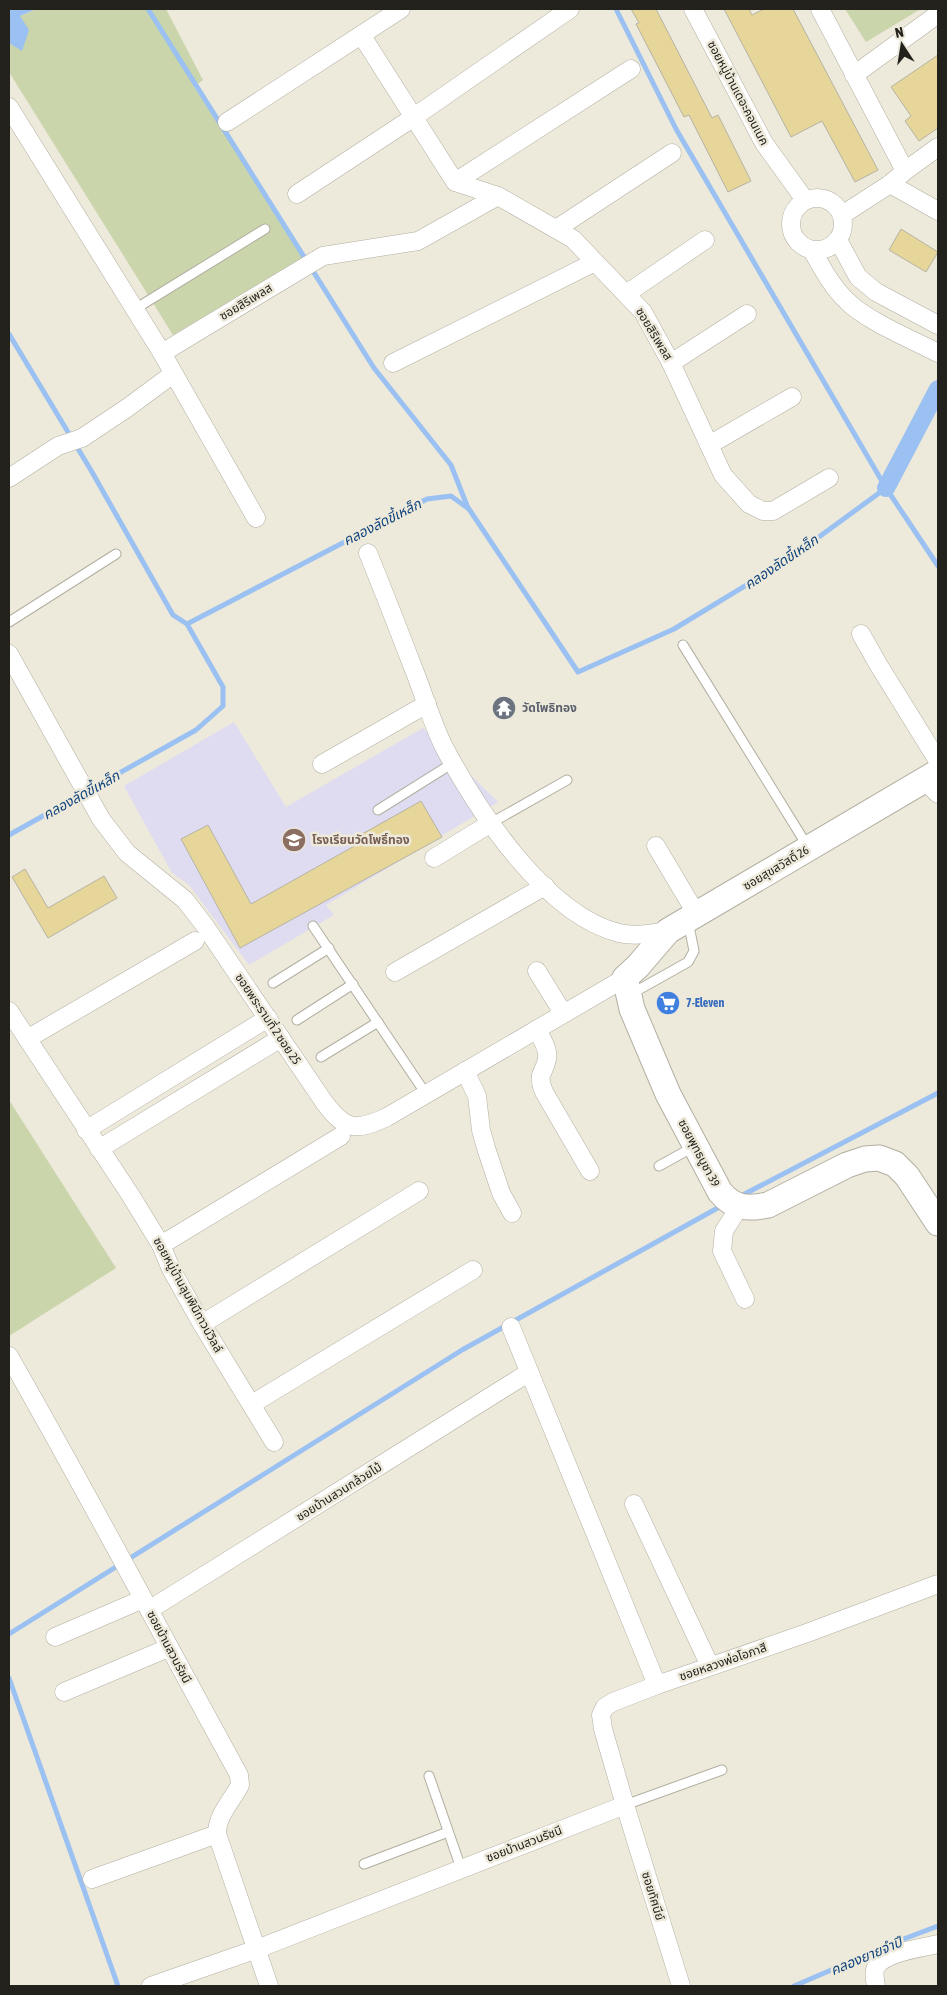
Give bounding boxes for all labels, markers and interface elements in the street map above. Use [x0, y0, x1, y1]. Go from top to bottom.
north arrow [877, 20, 927, 70]
text: N [894, 24, 905, 41]
street label: ซอยหมู่บ้านเดอะคอนเนค [705, 38, 771, 148]
street label: ซอยสิริเพลส [217, 281, 275, 323]
street label: ซอยสิริเพลส [633, 305, 675, 363]
water label: คลองลัดขี้เหล็ก [340, 493, 424, 548]
water label: คลองลัดขี้เหล็ก [740, 530, 821, 592]
temple icon: วัดโพธิทอง [491, 695, 517, 721]
place label: วัดโพธิทอง [522, 701, 577, 715]
water label: คลองลัดขี้เหล็ก [39, 765, 123, 823]
school or university icon: โรงเรียนวัดโพธิ์ทอง [281, 827, 307, 853]
place label: โรงเรียนวัดโพธิ์ทอง [312, 832, 410, 847]
street label: ซอยสุขสวัสดิ์ 26 [740, 842, 812, 893]
street label: ซอยพระรามที่ 2 ซอย 25 [232, 970, 305, 1067]
supermarket icon: 7-Eleven [655, 990, 681, 1016]
place label: 7-Eleven [686, 996, 724, 1010]
street label: ซอยพุทธบูชา 39 [675, 1117, 723, 1189]
street label: ซอยหมู่บ้านลุมพินีทาวน์วิลล์ [150, 1235, 226, 1355]
street label: ซอยบ้านสวนกล้วยไม้ [294, 1460, 385, 1524]
street label: ซอยบ้านสวนรัชนี [144, 1608, 194, 1686]
street label: ซอยหลวงพ่อโอภาสี [677, 1640, 769, 1684]
street label: ซอยบ้านสวนรัชนี [484, 1823, 564, 1865]
street label: ซอยทัศนีย์ [639, 1870, 667, 1922]
water label: คลองยายจำปี [828, 1933, 906, 1978]

